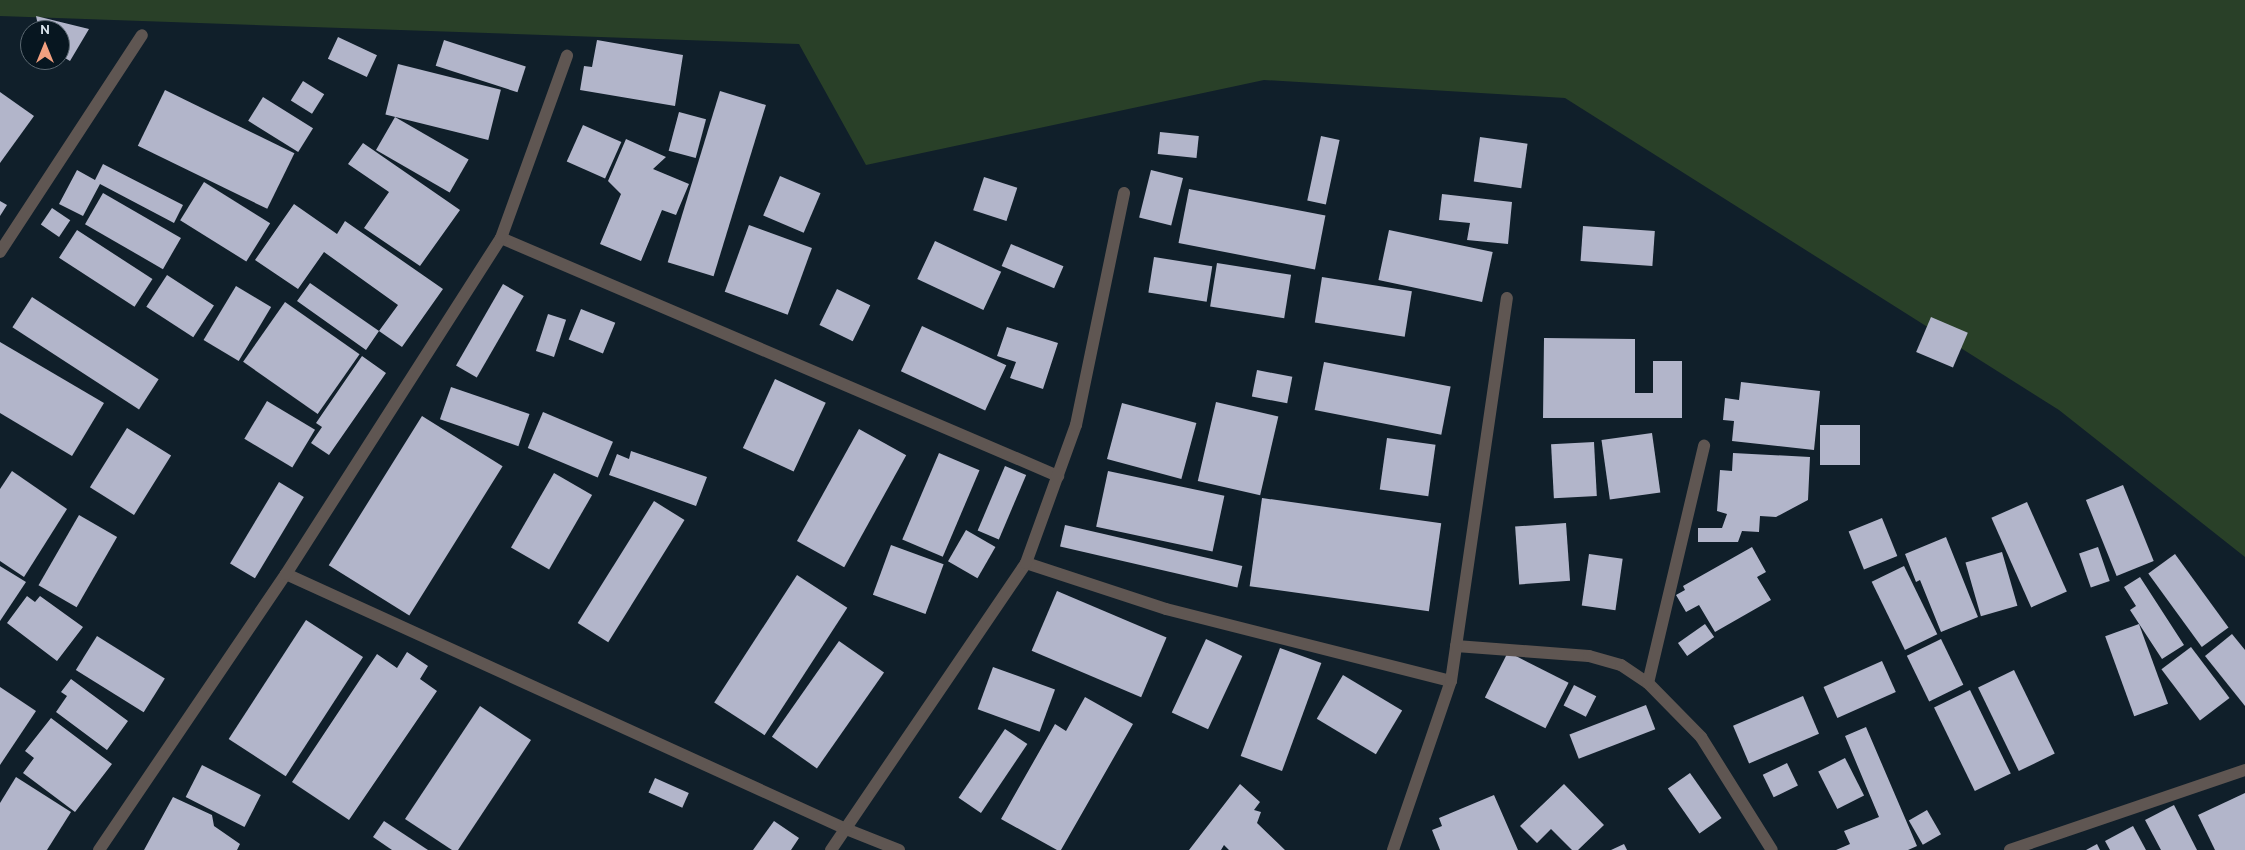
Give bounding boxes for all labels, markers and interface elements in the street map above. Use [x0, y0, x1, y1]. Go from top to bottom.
north arrow [20, 20, 70, 70]
text: N [40, 22, 50, 39]

